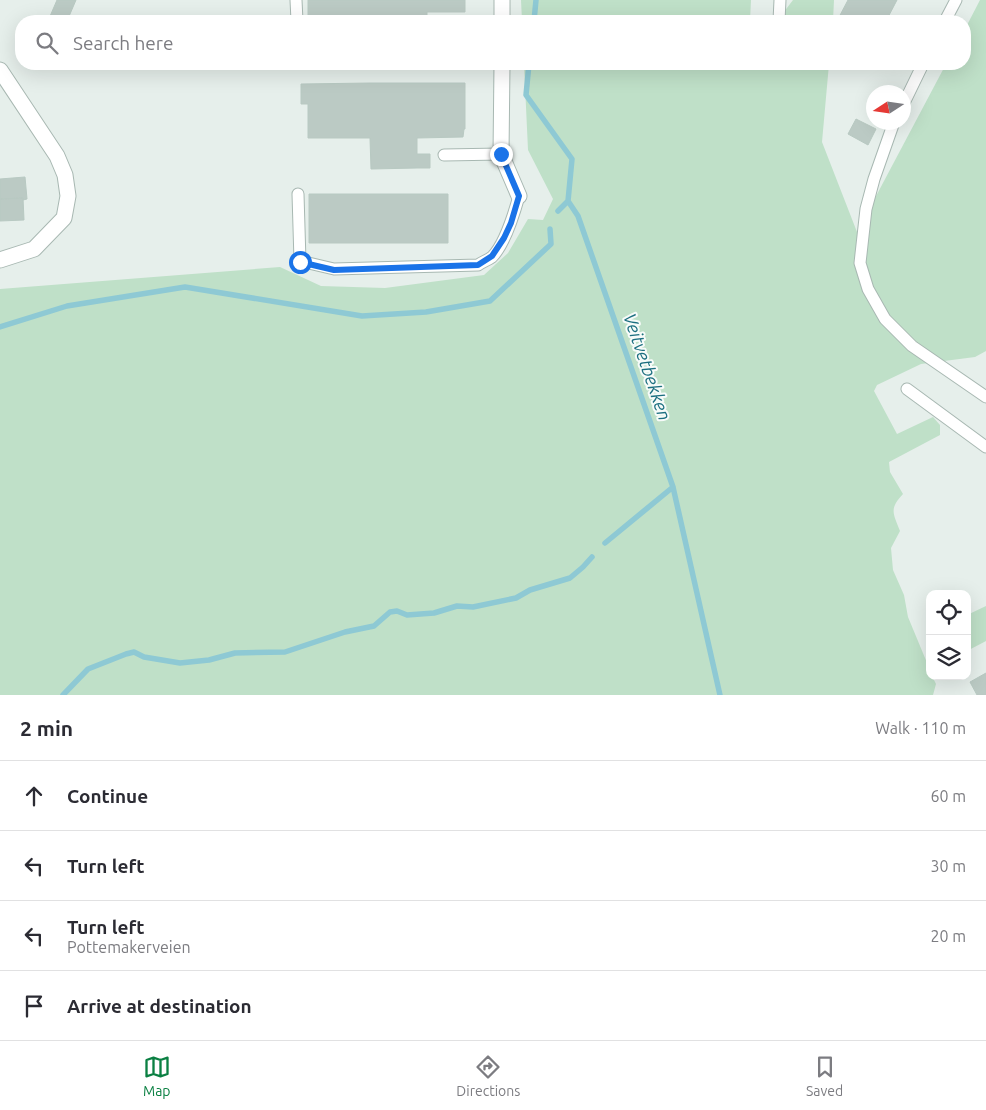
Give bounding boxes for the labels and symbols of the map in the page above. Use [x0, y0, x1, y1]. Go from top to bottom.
north arrow [866, 85, 911, 130]
route end [490, 143, 513, 166]
route start [289, 251, 312, 274]
water label: Veitvetbekken [620, 310, 676, 423]

